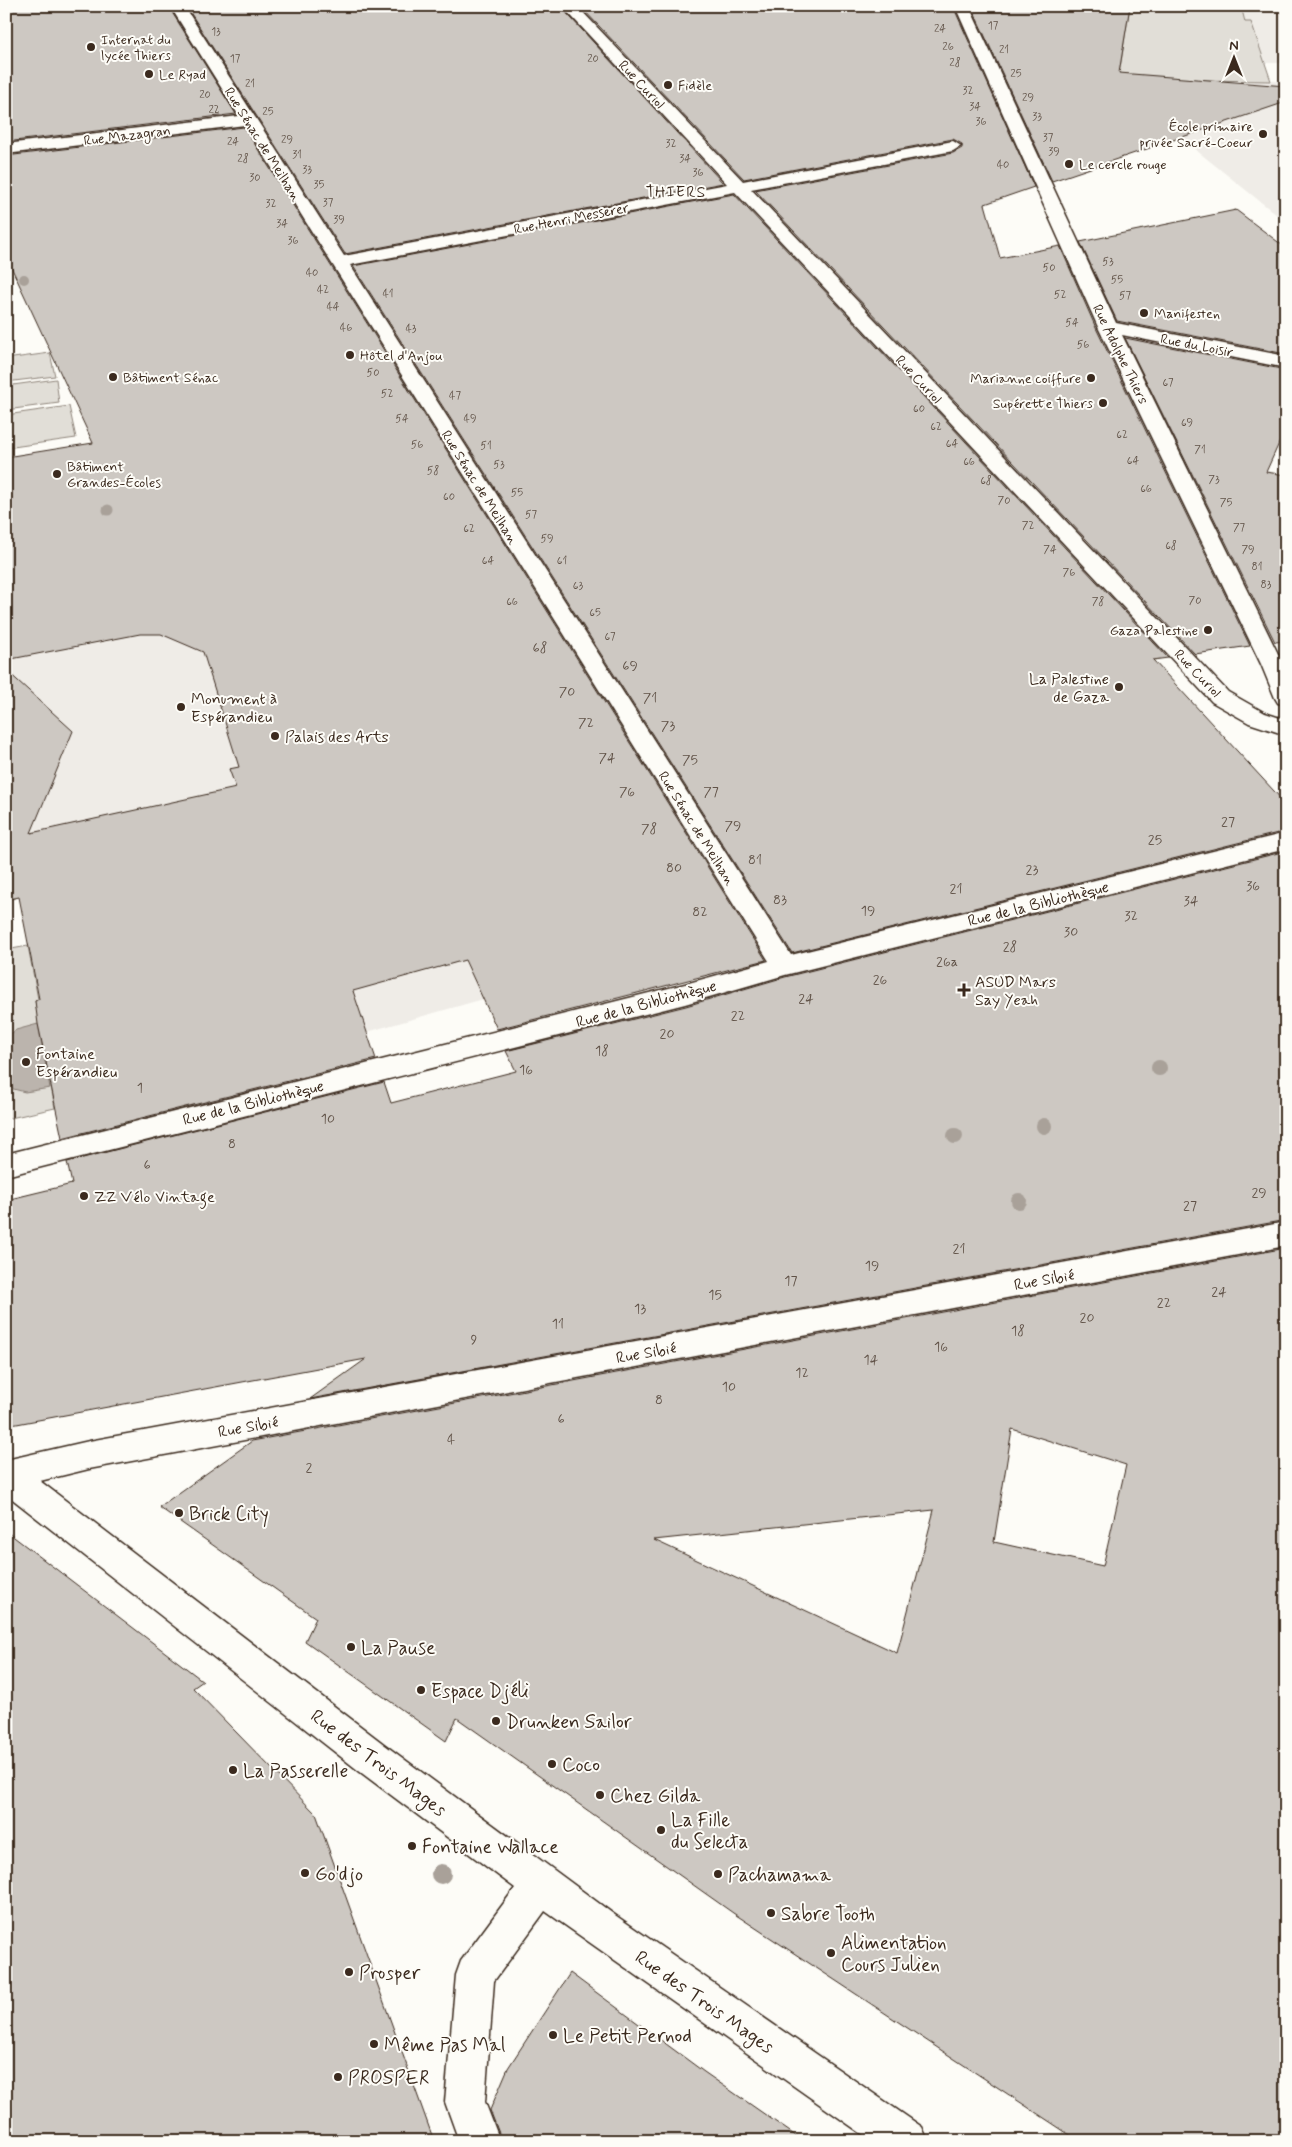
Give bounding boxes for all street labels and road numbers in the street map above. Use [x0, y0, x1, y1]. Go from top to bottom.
street label: Rue Curiol [614, 57, 668, 113]
street label: Rue Sénac de Meilhan [220, 84, 305, 205]
street label: Rue Mazagran [83, 122, 172, 151]
street label: Rue Henri Messerer [512, 199, 630, 239]
street label: Rue Adolphe Thiers [1088, 301, 1152, 407]
street label: Rue du Loisir [1159, 330, 1235, 362]
street label: Rue Curiol [891, 352, 945, 408]
street label: Rue Sénac de Meilhan [437, 427, 522, 548]
street label: Rue Curiol [1170, 646, 1225, 702]
street label: Rue Sénac de Meilhan [654, 768, 739, 889]
street label: Rue de la Bibliothèque [966, 877, 1111, 932]
street label: Rue de la Bibliothèque [574, 976, 719, 1033]
street label: Rue de la Bibliothèque [181, 1076, 326, 1131]
street label: Rue Sibié [1012, 1265, 1076, 1296]
street label: Rue Sibié [614, 1338, 678, 1369]
street label: Rue Sibié [216, 1412, 280, 1443]
street label: Rue des Trois Mages [304, 1704, 452, 1825]
street label: Rue des Trois Mages [629, 1945, 779, 2062]

